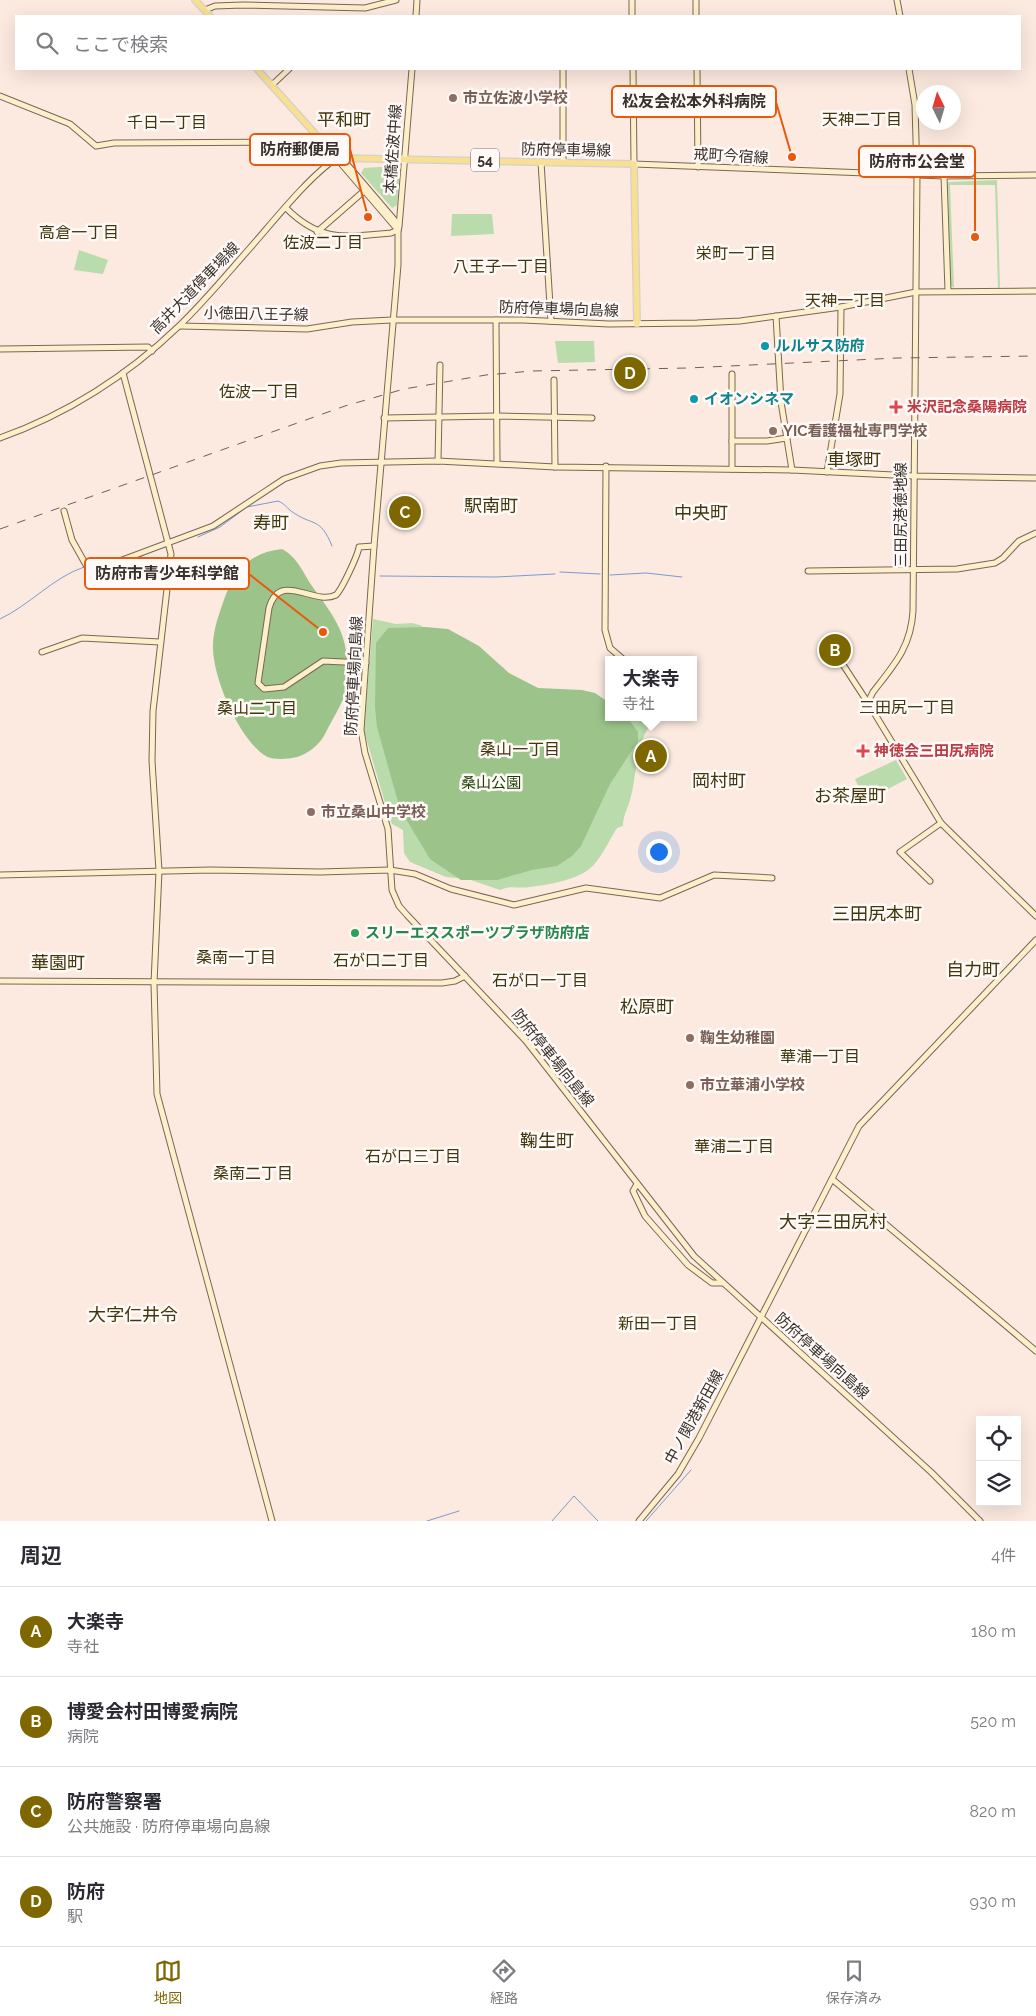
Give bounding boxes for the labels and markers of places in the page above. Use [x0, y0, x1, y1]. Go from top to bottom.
callout: 松友会松本外科病院 [612, 86, 776, 117]
place label: 市立佐波小学校 [463, 89, 568, 107]
marker: 市立佐波小学校 [447, 92, 459, 104]
callout: 防府郵便局 [250, 134, 350, 165]
callout: 防府市公会堂 [859, 146, 975, 177]
place label: ルルサス防府 [775, 337, 865, 355]
marker: ルルサス防府 [759, 340, 771, 352]
pin: D [614, 354, 646, 392]
place label: イオンシネマ [704, 390, 794, 408]
marker: イオンシネマ [688, 393, 700, 405]
place label: 米沢記念桑陽病院 [907, 398, 1027, 416]
marker: 米沢記念桑陽病院 [889, 400, 903, 414]
place label: YIC看護福祉専門学校 [783, 422, 927, 440]
marker: YIC看護福祉専門学校 [767, 425, 779, 437]
pin: C [389, 493, 421, 531]
callout: 防府市青少年科学館 [85, 558, 249, 589]
pin: B [819, 631, 851, 669]
pin: A [635, 737, 667, 775]
place label: 神徳会三田尻病院 [873, 742, 994, 760]
marker: 神徳会三田尻病院 [856, 744, 870, 758]
place label: 市立桑山中学校 [321, 803, 426, 821]
marker: 市立桑山中学校 [305, 806, 317, 818]
place label: スリーエススポーツプラザ防府店 [365, 924, 590, 942]
marker: スリーエススポーツプラザ防府店 [349, 927, 361, 939]
place label: 鞠生幼稚園 [700, 1029, 775, 1047]
marker: 鞠生幼稚園 [684, 1032, 696, 1044]
place label: 市立華浦小学校 [700, 1076, 805, 1094]
marker: 市立華浦小学校 [684, 1079, 696, 1091]

